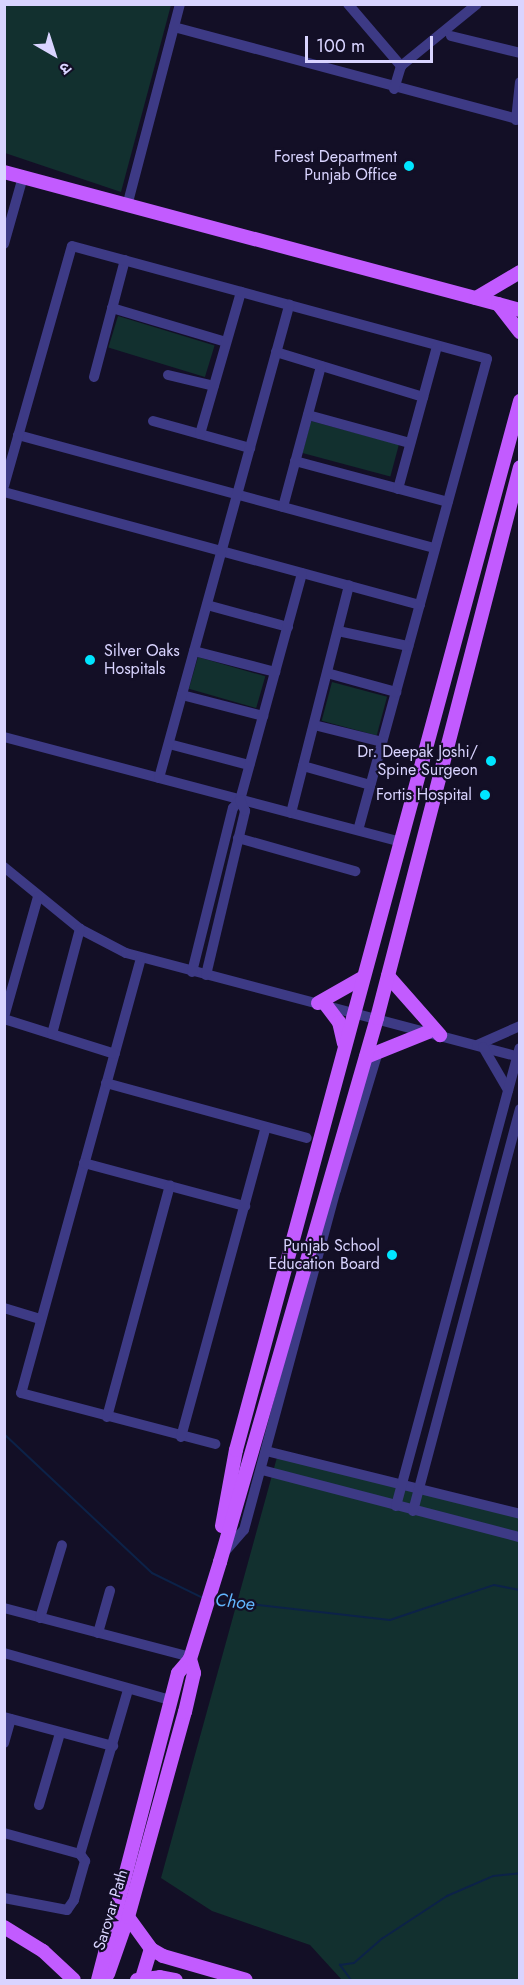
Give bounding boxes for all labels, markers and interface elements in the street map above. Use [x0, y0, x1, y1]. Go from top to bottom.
north arrow [24, 24, 84, 84]
scale bar [308, 24, 436, 62]
text: 100 m [316, 33, 365, 59]
text: उ [55, 56, 77, 80]
place label: Forest Department Punjab Office [274, 147, 397, 185]
marker: Forest Department Punjab Office [402, 159, 416, 173]
place label: Silver Oaks Hospitals [104, 641, 180, 679]
marker: Silver Oaks Hospitals [81, 651, 99, 669]
place label: Dr. Deepak Joshi/ Spine Surgeon [357, 742, 478, 780]
marker: Dr. Deepak Joshi/ Spine Surgeon [482, 752, 500, 770]
place label: Fortis Hospital [376, 785, 472, 805]
marker: Fortis Hospital [476, 786, 494, 804]
place label: Punjab School Education Board [268, 1236, 380, 1274]
marker: Punjab School Education Board [385, 1248, 399, 1262]
water label: Choe [214, 1589, 256, 1615]
street label: Sarovar Path [90, 1867, 132, 1953]

